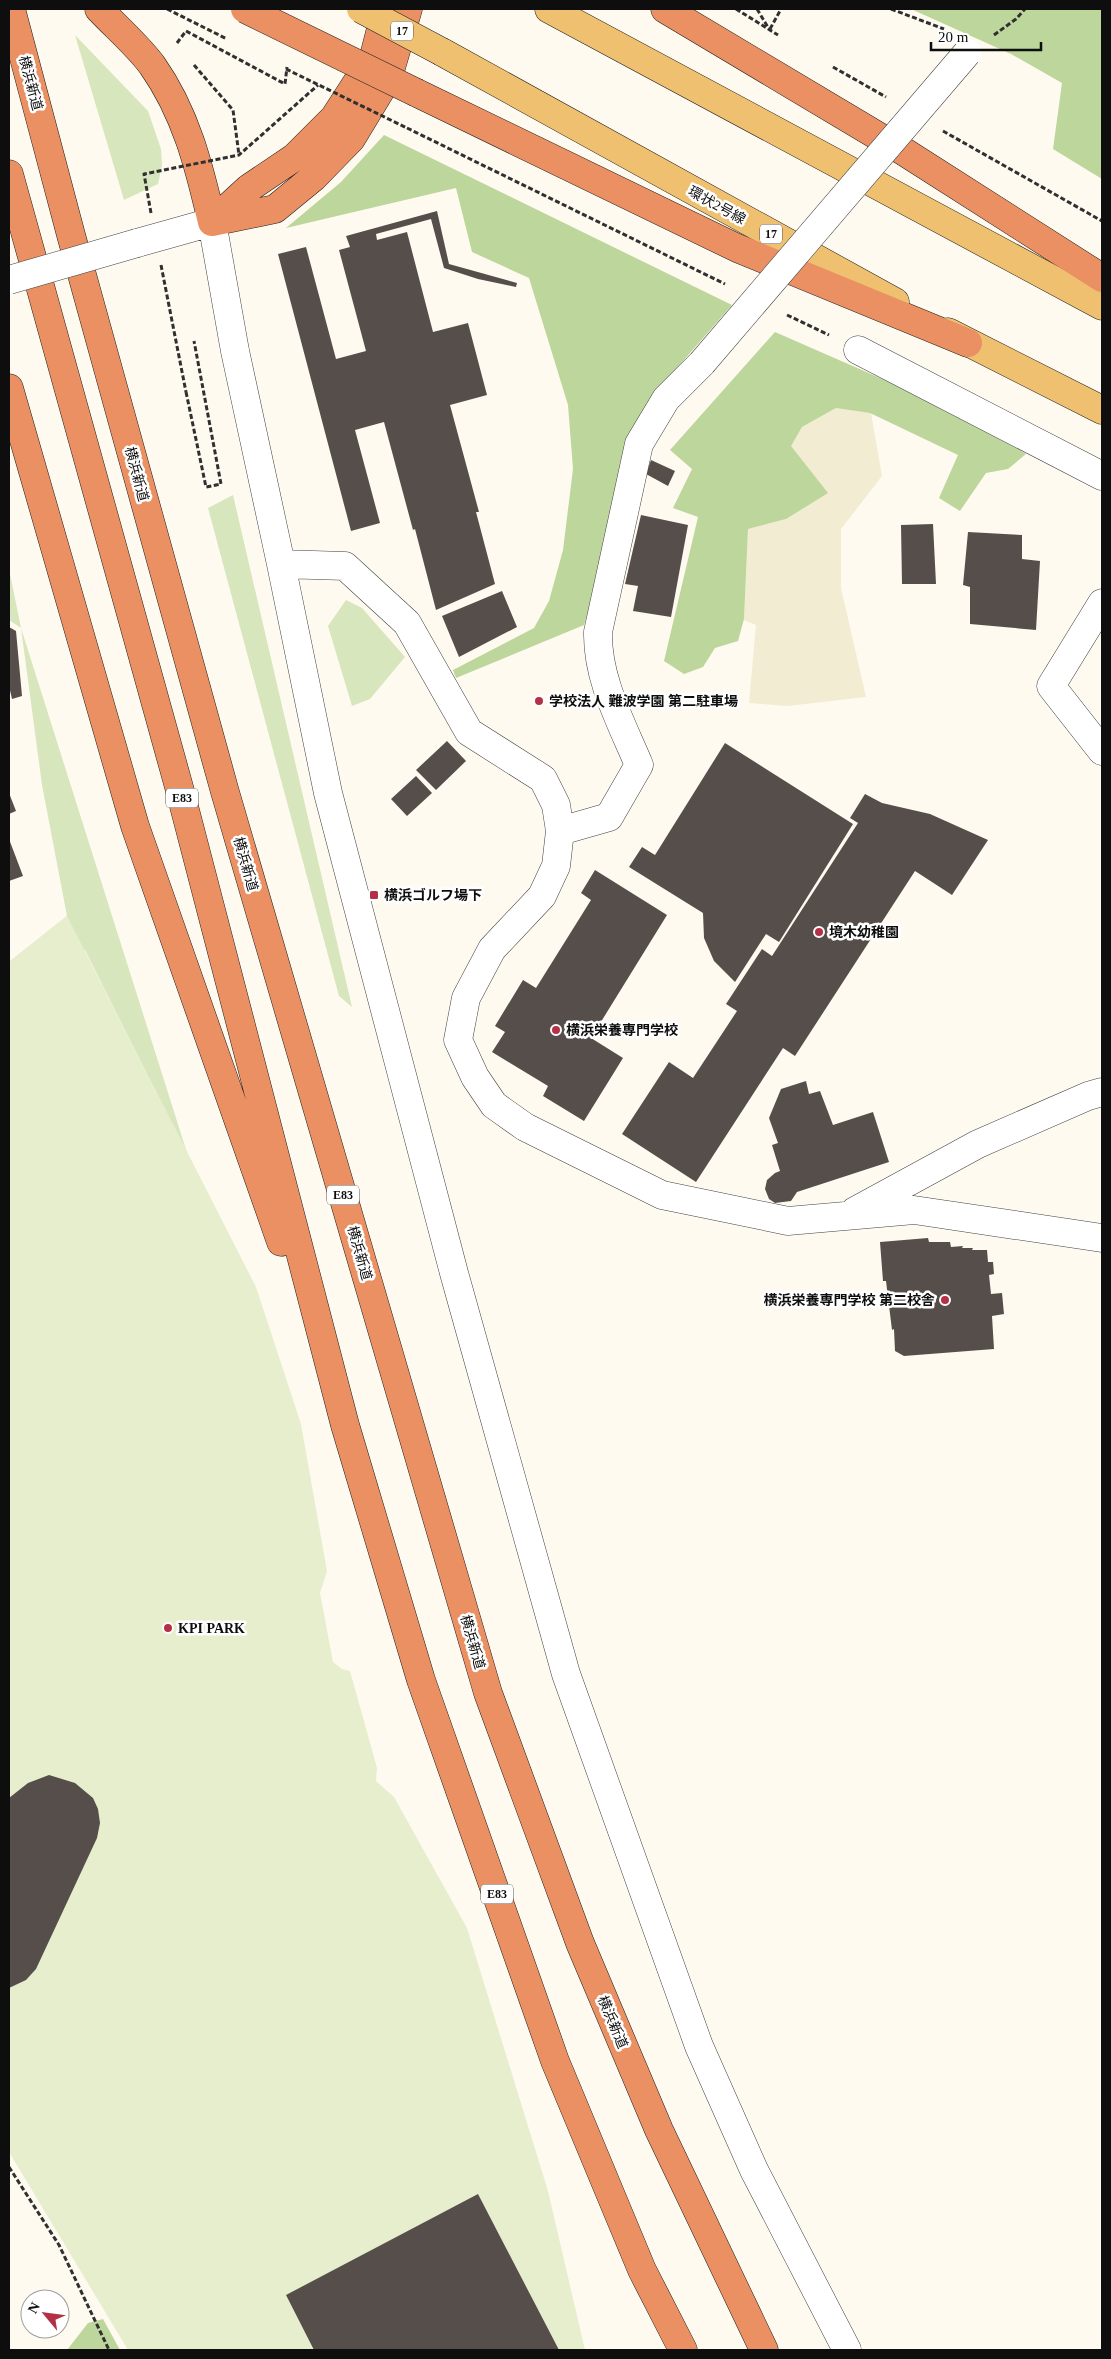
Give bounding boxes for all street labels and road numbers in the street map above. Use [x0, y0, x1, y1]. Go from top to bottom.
road number: 17 [391, 22, 413, 40]
street label: 横浜新道 [16, 54, 45, 112]
street label: 環状2号線 [686, 183, 748, 227]
road number: 17 [760, 224, 782, 243]
street label: 横浜新道 [122, 445, 151, 503]
road number: E83 [166, 788, 198, 808]
street label: 横浜新道 [231, 835, 260, 893]
road number: E83 [327, 1186, 359, 1204]
street label: 横浜新道 [345, 1224, 374, 1282]
street label: 横浜新道 [458, 1613, 487, 1671]
road number: E83 [481, 1885, 513, 1904]
street label: 横浜新道 [595, 1993, 630, 2051]

